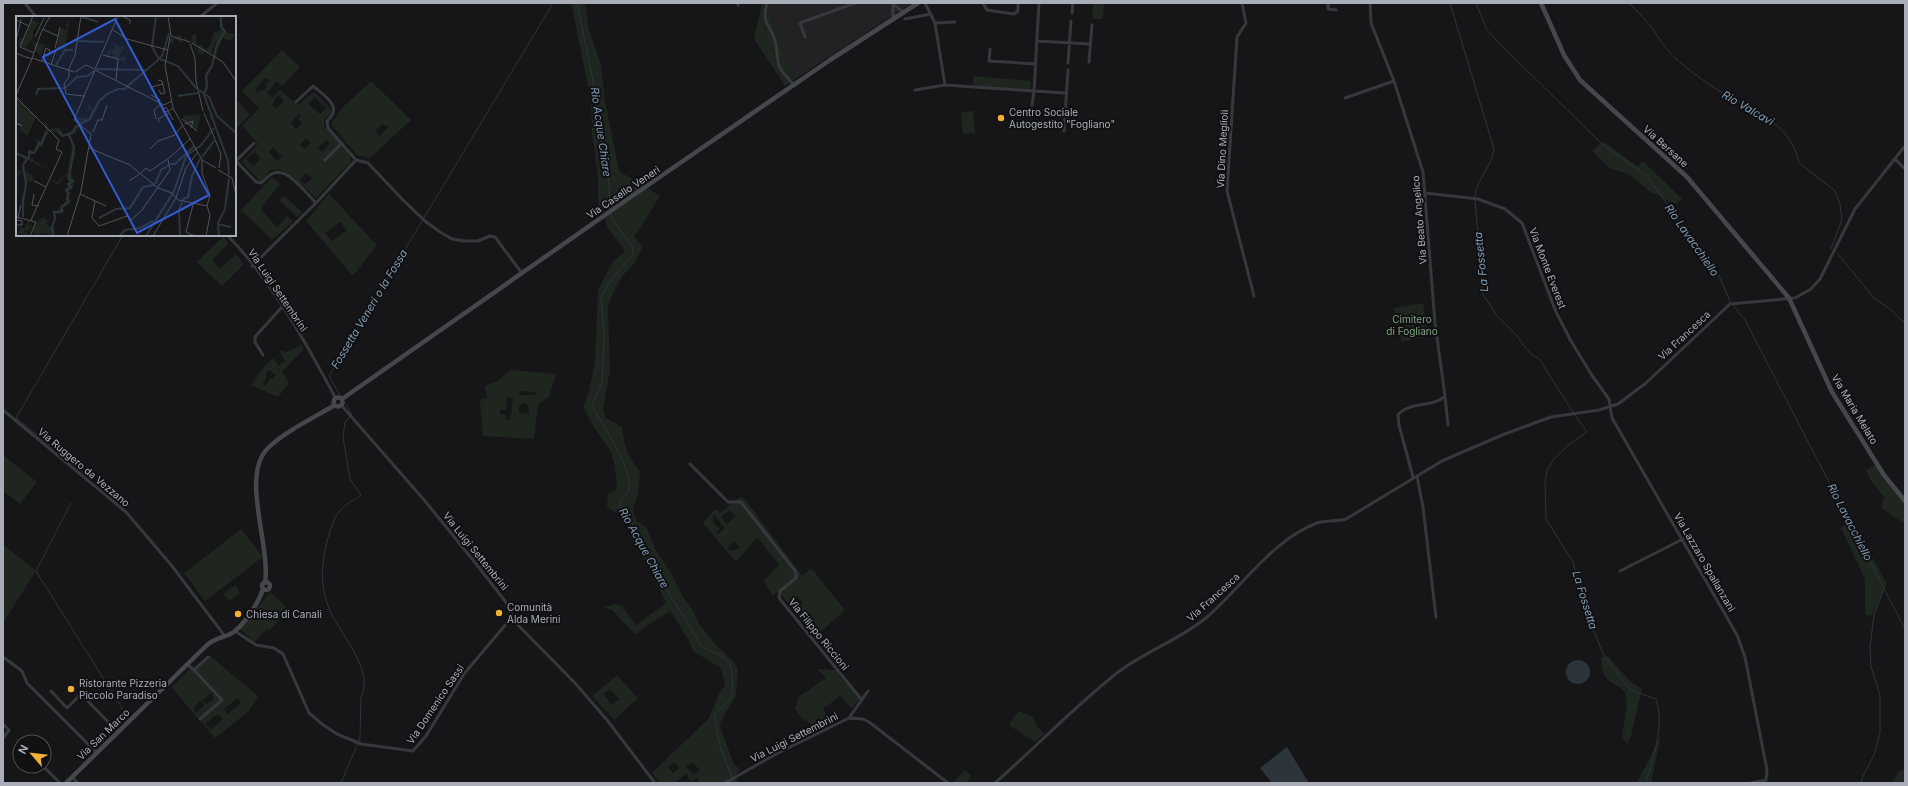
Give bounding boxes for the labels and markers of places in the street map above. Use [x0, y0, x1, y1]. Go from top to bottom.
place label: Centro Sociale Autogestito "Fogliano" [1009, 106, 1115, 130]
marker: Centro Sociale Autogestito "Fogliano" [996, 113, 1006, 123]
place label: Comunità Alda Merini [507, 601, 560, 625]
place label: Chiesa di Canali [246, 608, 322, 620]
marker: Comunità Alda Merini [494, 608, 504, 618]
marker: Chiesa di Canali [233, 609, 243, 619]
place label: Ristorante Pizzeria Piccolo Paradiso [79, 677, 167, 701]
marker: Ristorante Pizzeria Piccolo Paradiso [66, 684, 76, 694]

